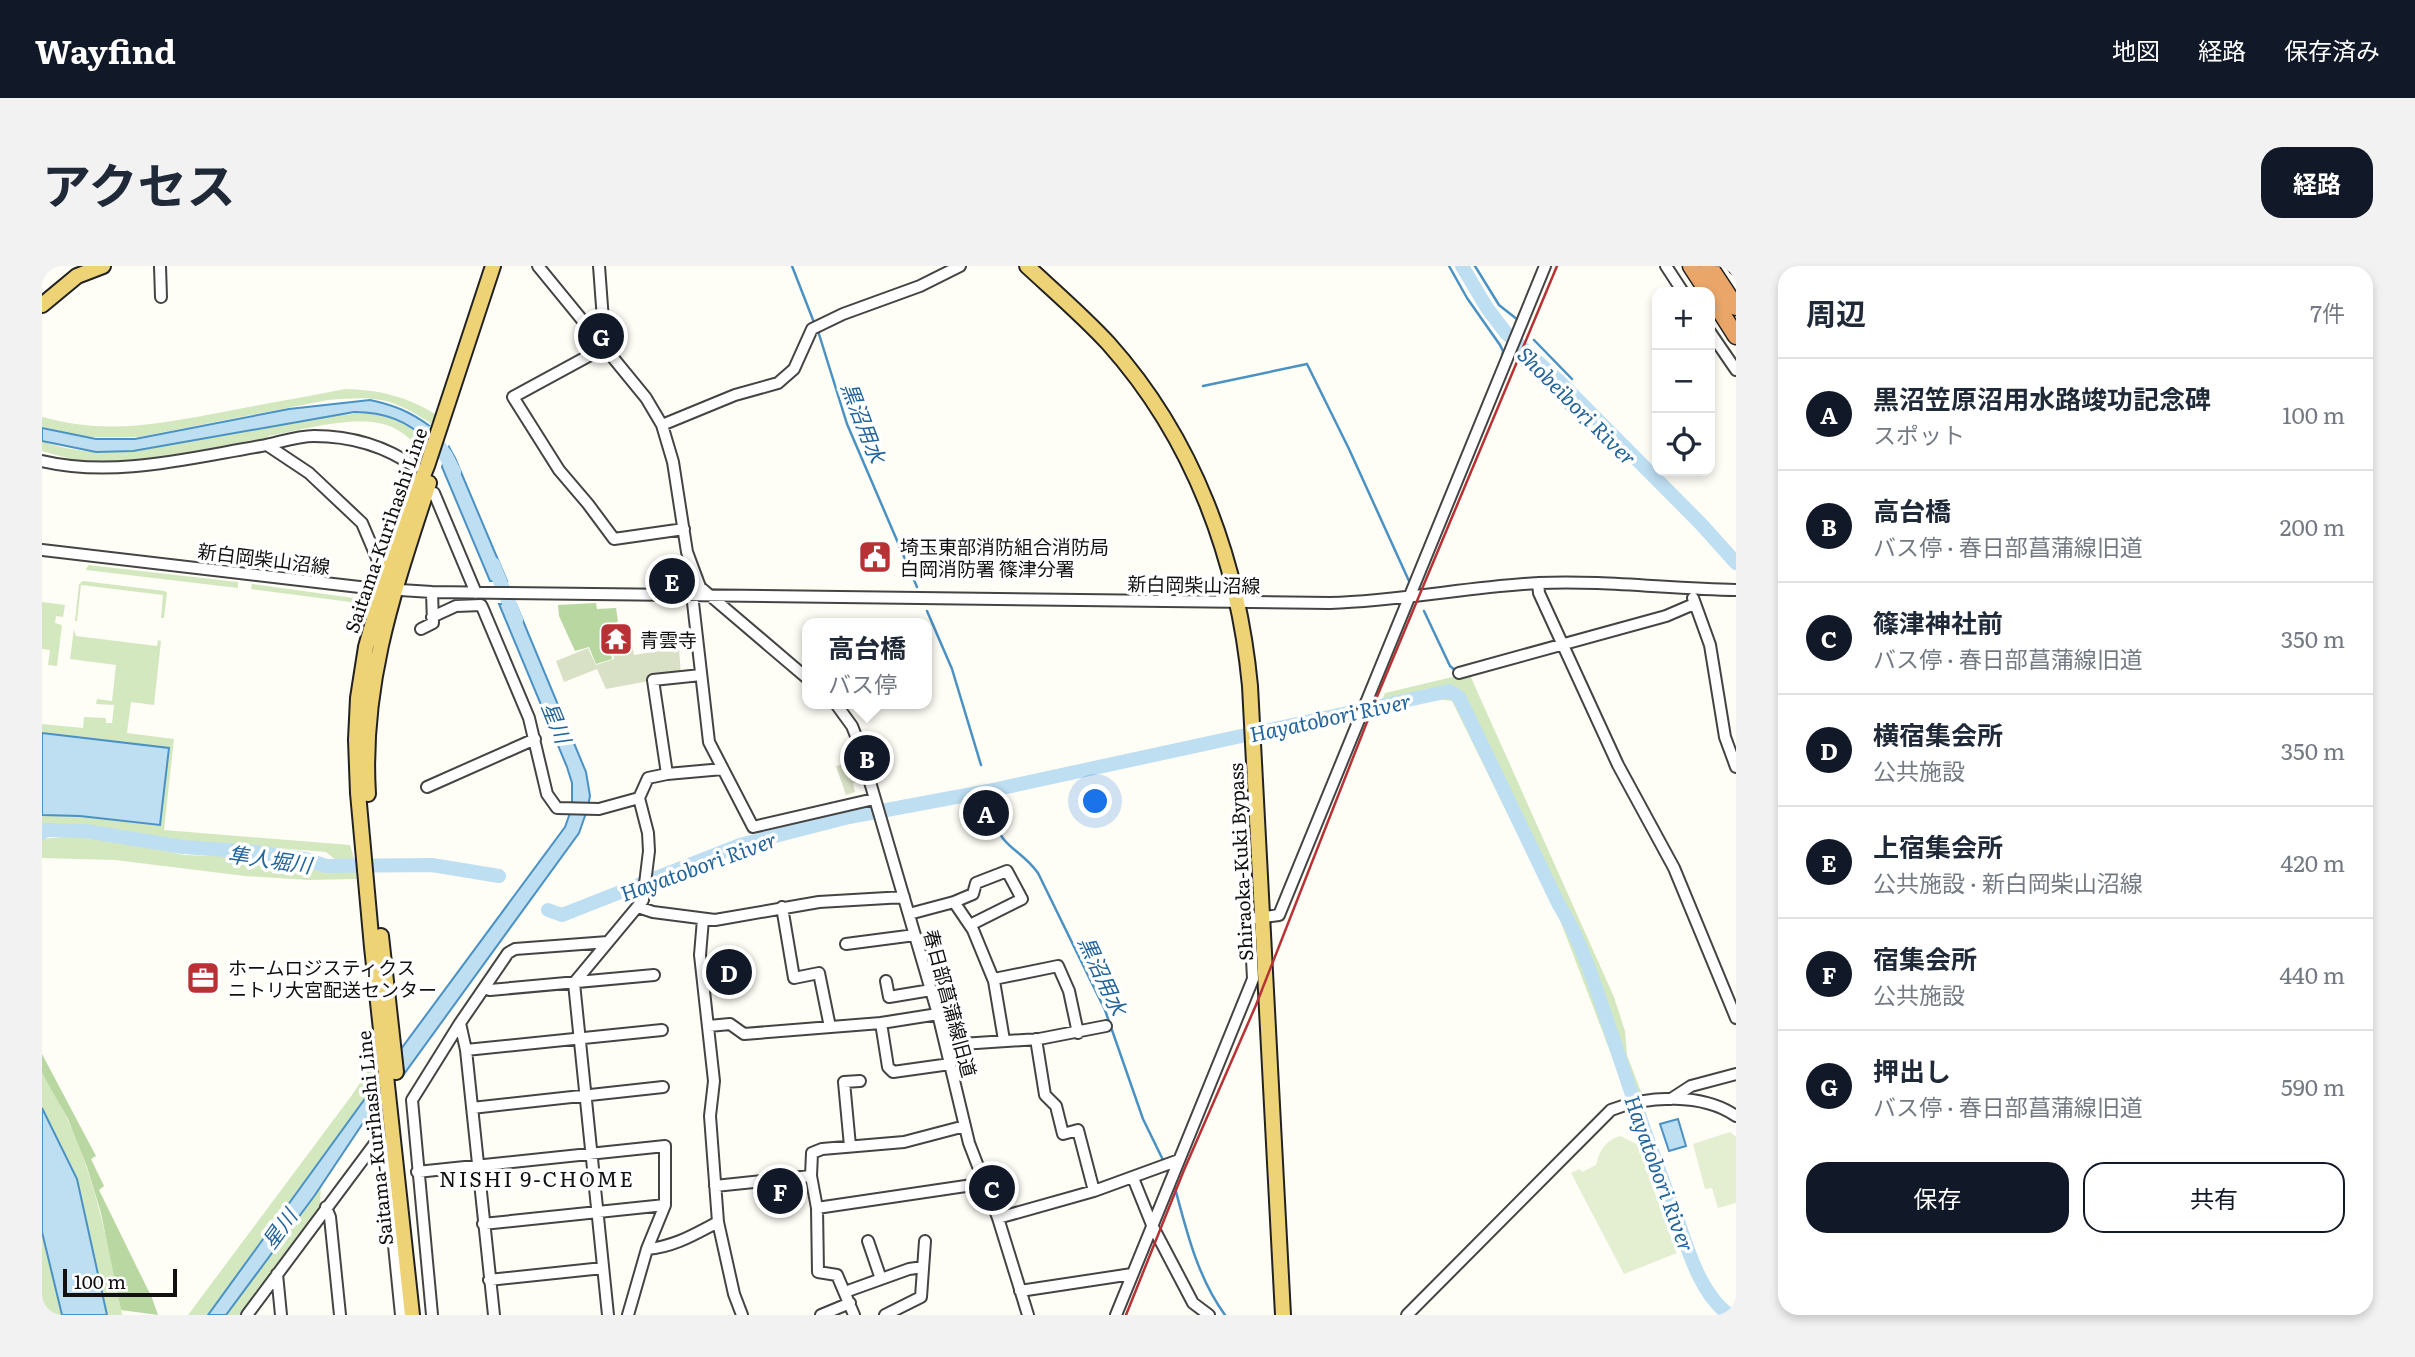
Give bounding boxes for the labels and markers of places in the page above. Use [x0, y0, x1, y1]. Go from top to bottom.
pin: G [578, 310, 624, 362]
place label: 埼玉東部消防組合消防局 白岡消防署 篠津分署 [900, 532, 1109, 582]
public building icon: 埼玉東部消防組合消防局 白岡消防署 篠津分署 [856, 538, 894, 576]
pin: E [649, 555, 695, 607]
temple icon: 青雲寺 [597, 620, 635, 658]
place label: 青雲寺 [640, 625, 697, 653]
pin: B [844, 732, 890, 784]
pin: A [963, 787, 1009, 839]
pin: D [706, 946, 752, 998]
place label: ホームロジスティクス ニトリ大宮配送センター [228, 953, 437, 1003]
office icon: ホームロジスティクス ニトリ大宮配送センター [184, 959, 222, 997]
pin: C [969, 1162, 1015, 1214]
pin: F [757, 1165, 803, 1217]

